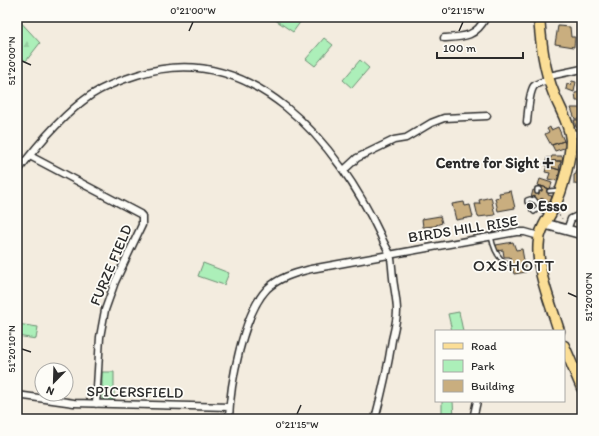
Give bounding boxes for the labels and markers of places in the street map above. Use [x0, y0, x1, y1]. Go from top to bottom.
place label: Centre for Sight [436, 154, 539, 173]
marker: Centre for Sight [542, 157, 554, 169]
place label: Esso [538, 197, 568, 215]
marker: Esso [525, 201, 535, 211]

